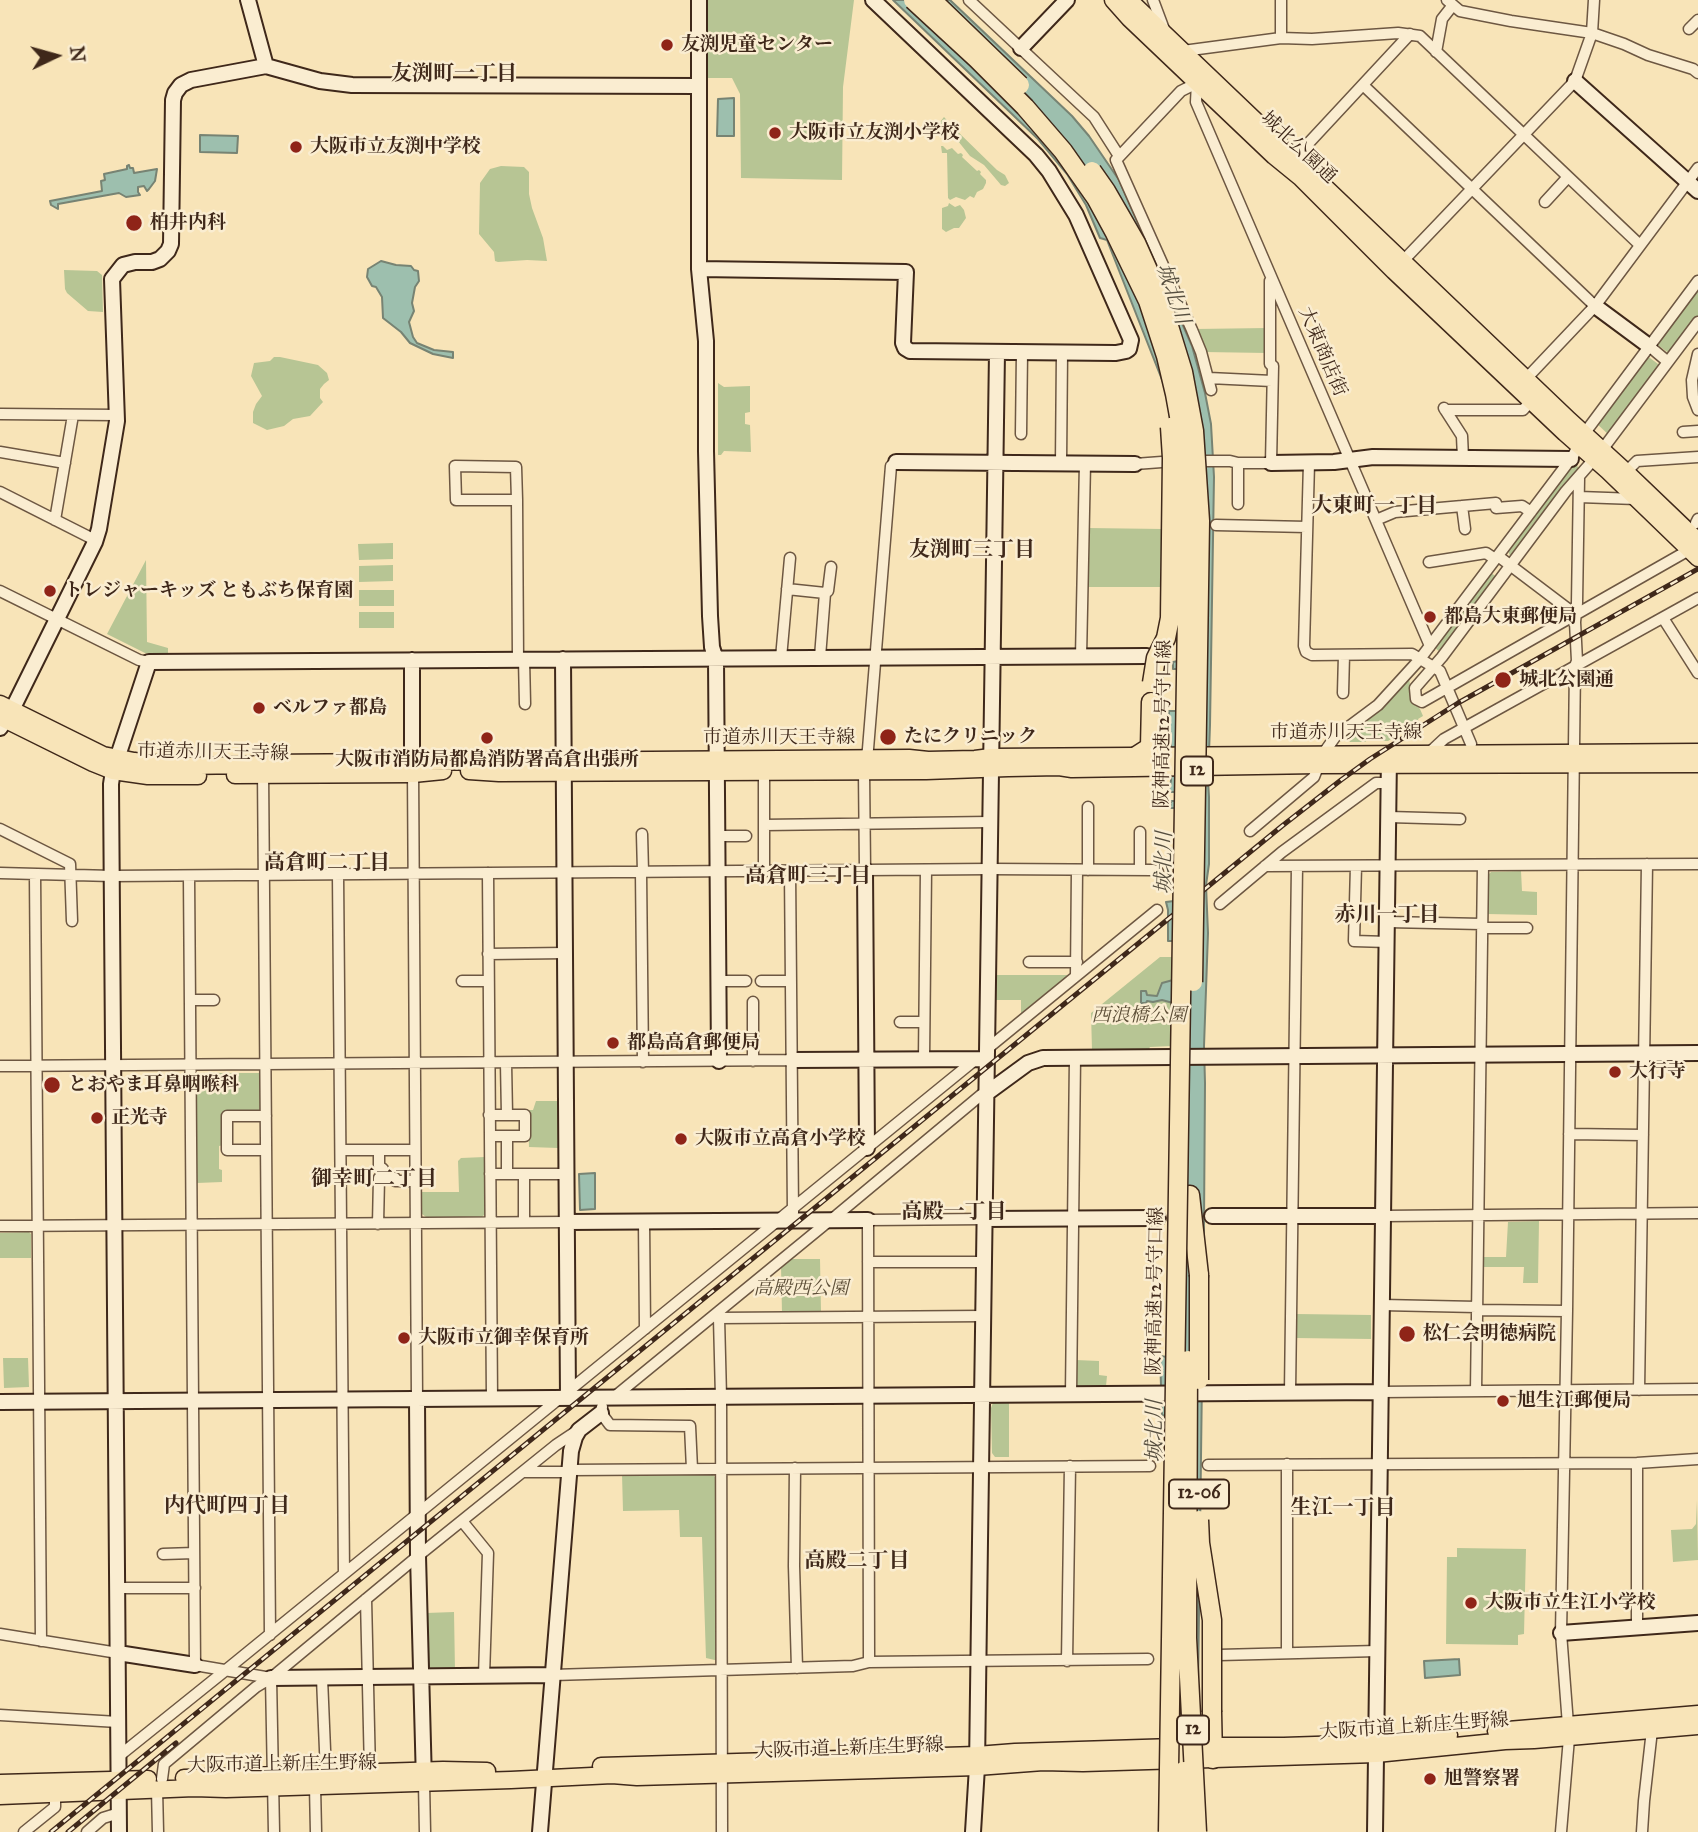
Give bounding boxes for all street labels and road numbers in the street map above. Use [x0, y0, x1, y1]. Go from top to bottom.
street label: 城北公園通 [1255, 107, 1341, 189]
street label: 大東商店街 [1293, 304, 1351, 400]
street label: 阪神高速12号守口線 [1151, 639, 1177, 809]
street label: 市道赤川天王寺線 [1270, 722, 1422, 744]
street label: 市道赤川天王寺線 [703, 727, 855, 749]
street label: 市道赤川天王寺線 [137, 740, 289, 766]
road number: 12 [1181, 756, 1213, 786]
street label: 阪神高速12号守口線 [1143, 1206, 1169, 1376]
road number: 12-06 [1169, 1479, 1229, 1508]
street label: 大阪市道上新庄生野線 [1318, 1709, 1510, 1745]
road number: 12 [1177, 1716, 1209, 1744]
street label: 大阪市道上新庄生野線 [754, 1734, 944, 1764]
street label: 大阪市道上新庄生野線 [187, 1752, 377, 1778]

